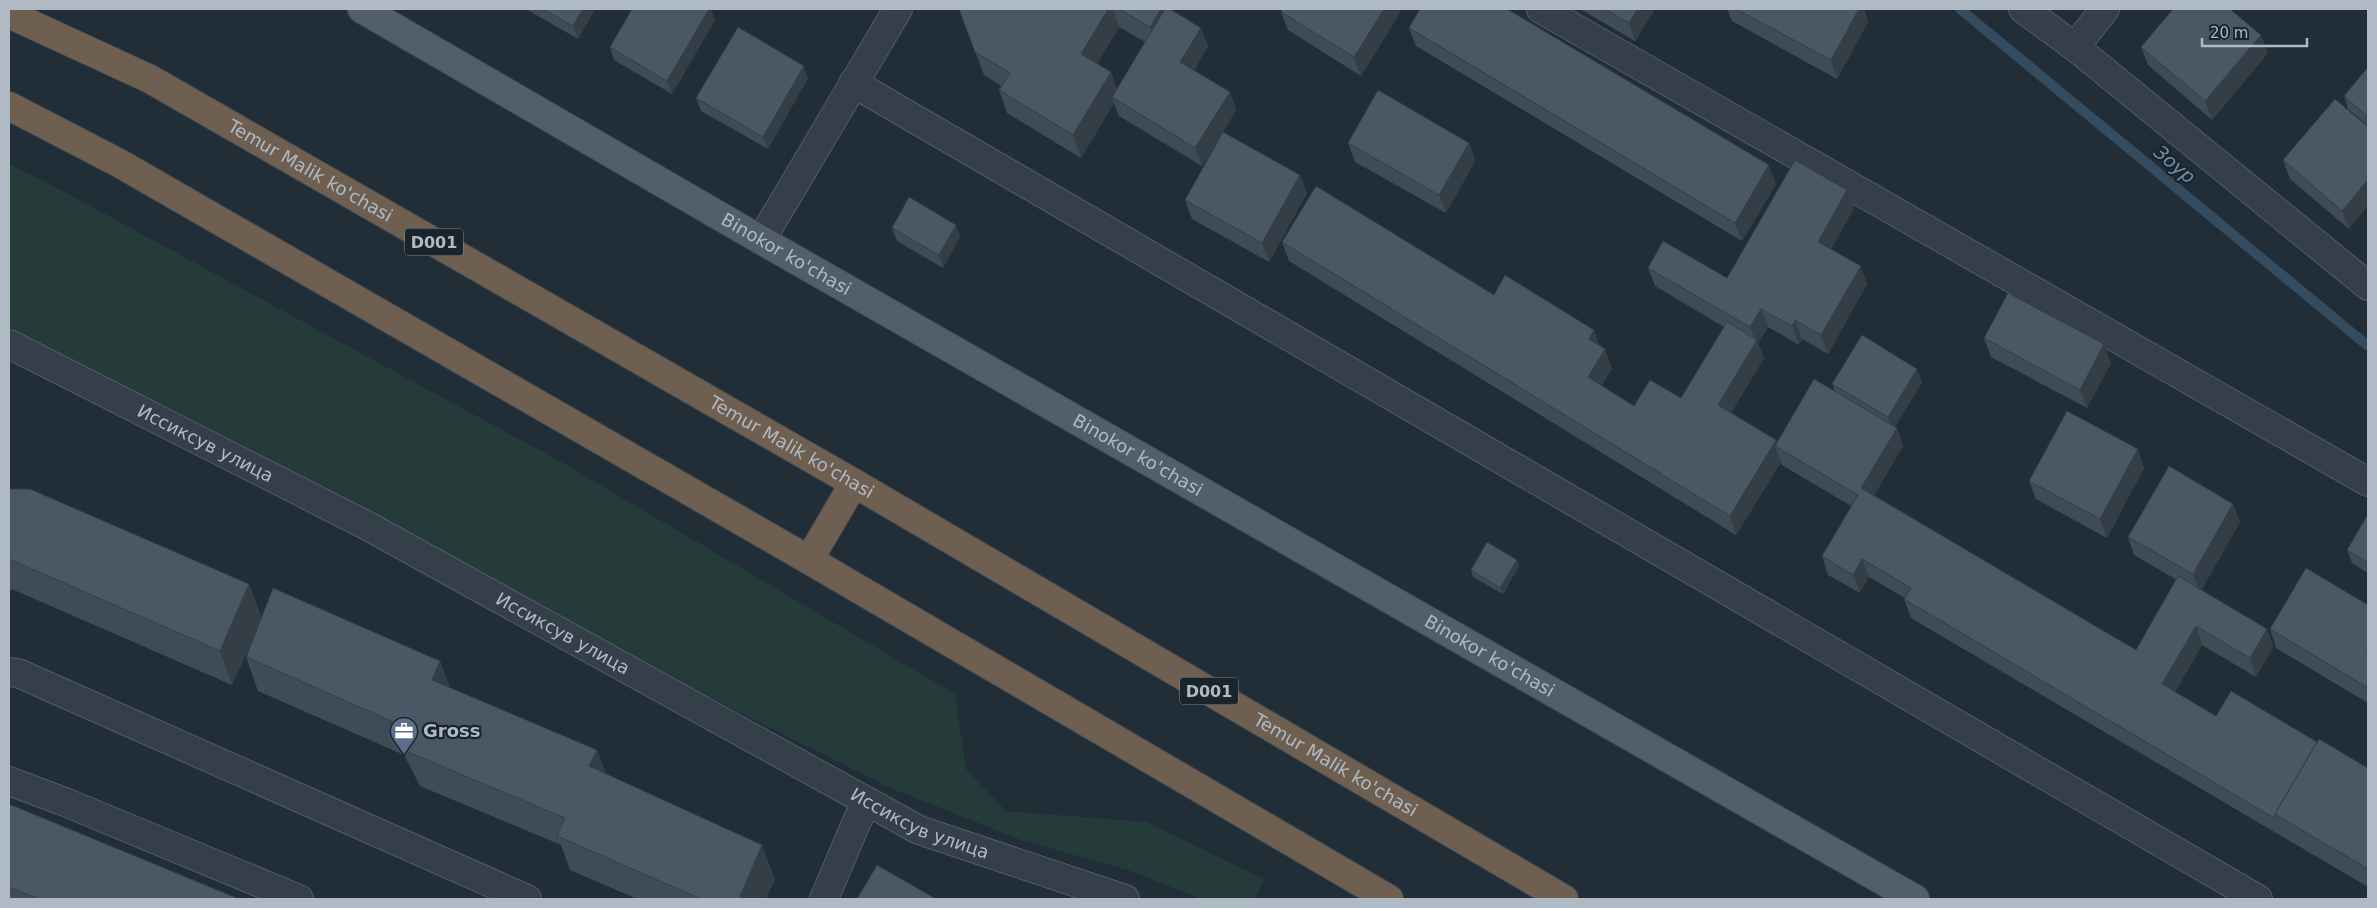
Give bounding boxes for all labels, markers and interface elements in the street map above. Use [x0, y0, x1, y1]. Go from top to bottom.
scale bar [2202, 15, 2307, 47]
text: 20 m [2210, 24, 2248, 42]
street label: Temur Malik ko'chasi [224, 115, 397, 226]
water label: Зоур [2150, 140, 2200, 188]
street label: Binokor ko'chasi [718, 208, 855, 299]
road number: D001 [405, 228, 463, 256]
street label: Temur Malik ko'chasi [705, 391, 878, 502]
street label: Иссиксув улица [134, 400, 277, 486]
street label: Binokor ko'chasi [1069, 409, 1207, 500]
street label: Иссиксув улица [492, 588, 634, 679]
street label: Binokor ko'chasi [1421, 610, 1559, 701]
road number: D001 [1180, 678, 1238, 704]
street label: Temur Malik ko'chasi [1249, 708, 1421, 821]
office icon: Gross [389, 716, 419, 755]
place label: Gross [423, 720, 480, 741]
street label: Иссиксув улица [847, 783, 992, 863]

